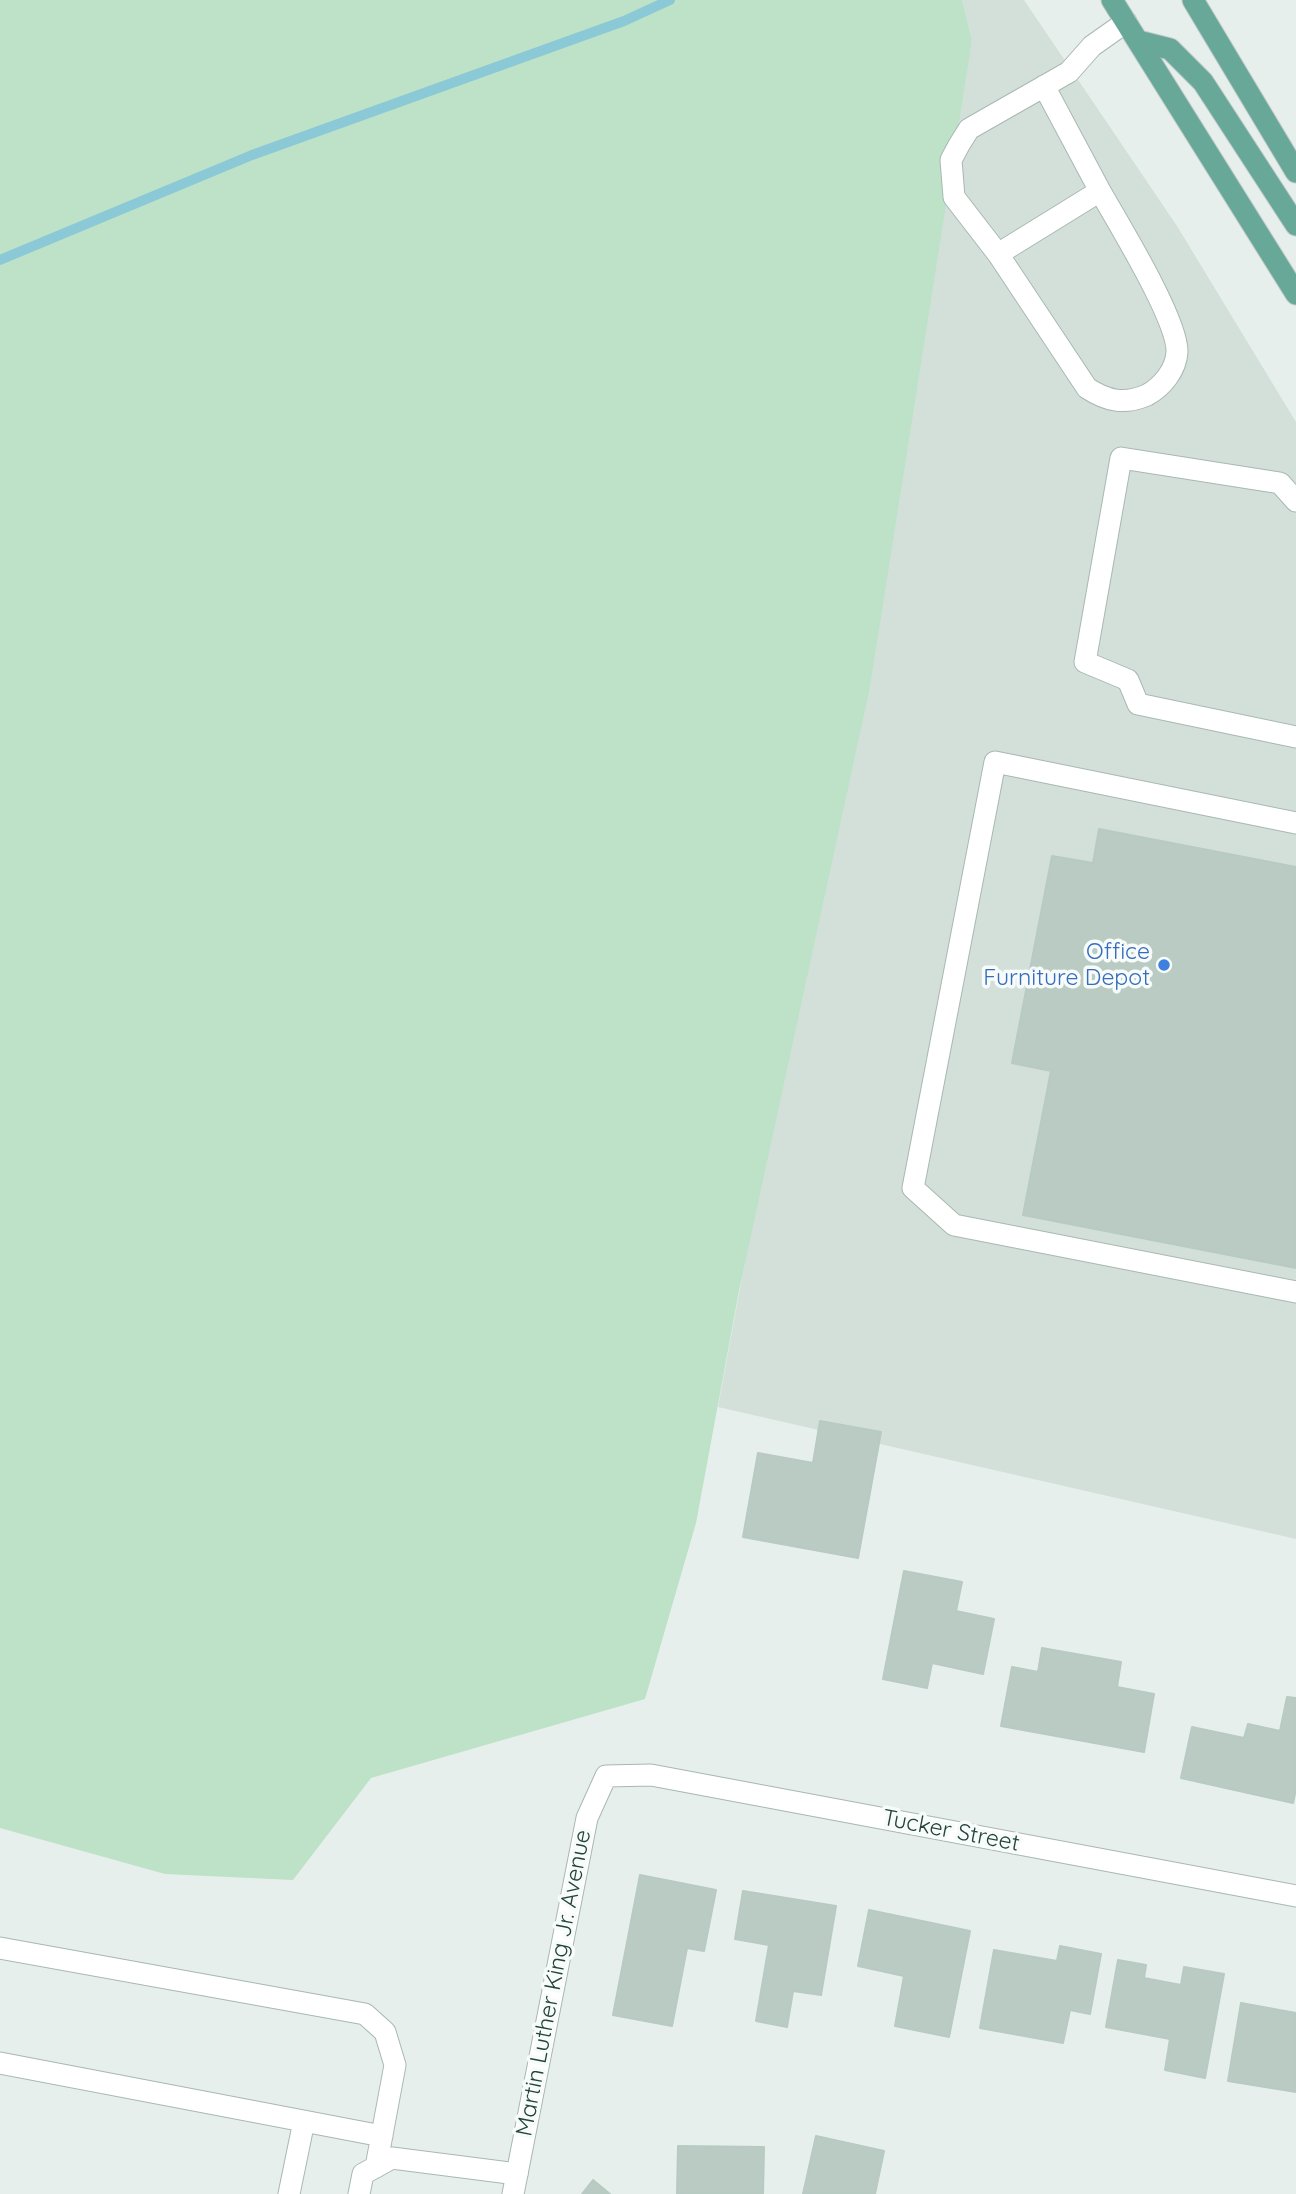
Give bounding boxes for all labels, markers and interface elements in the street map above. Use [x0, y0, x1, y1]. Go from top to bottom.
place label: Office Furniture Depot [983, 938, 1150, 992]
marker: Office Furniture Depot [1156, 957, 1172, 973]
street label: Tucker Street [880, 1804, 1022, 1858]
street label: Martin Luther King Jr. Avenue [511, 1827, 597, 2139]

